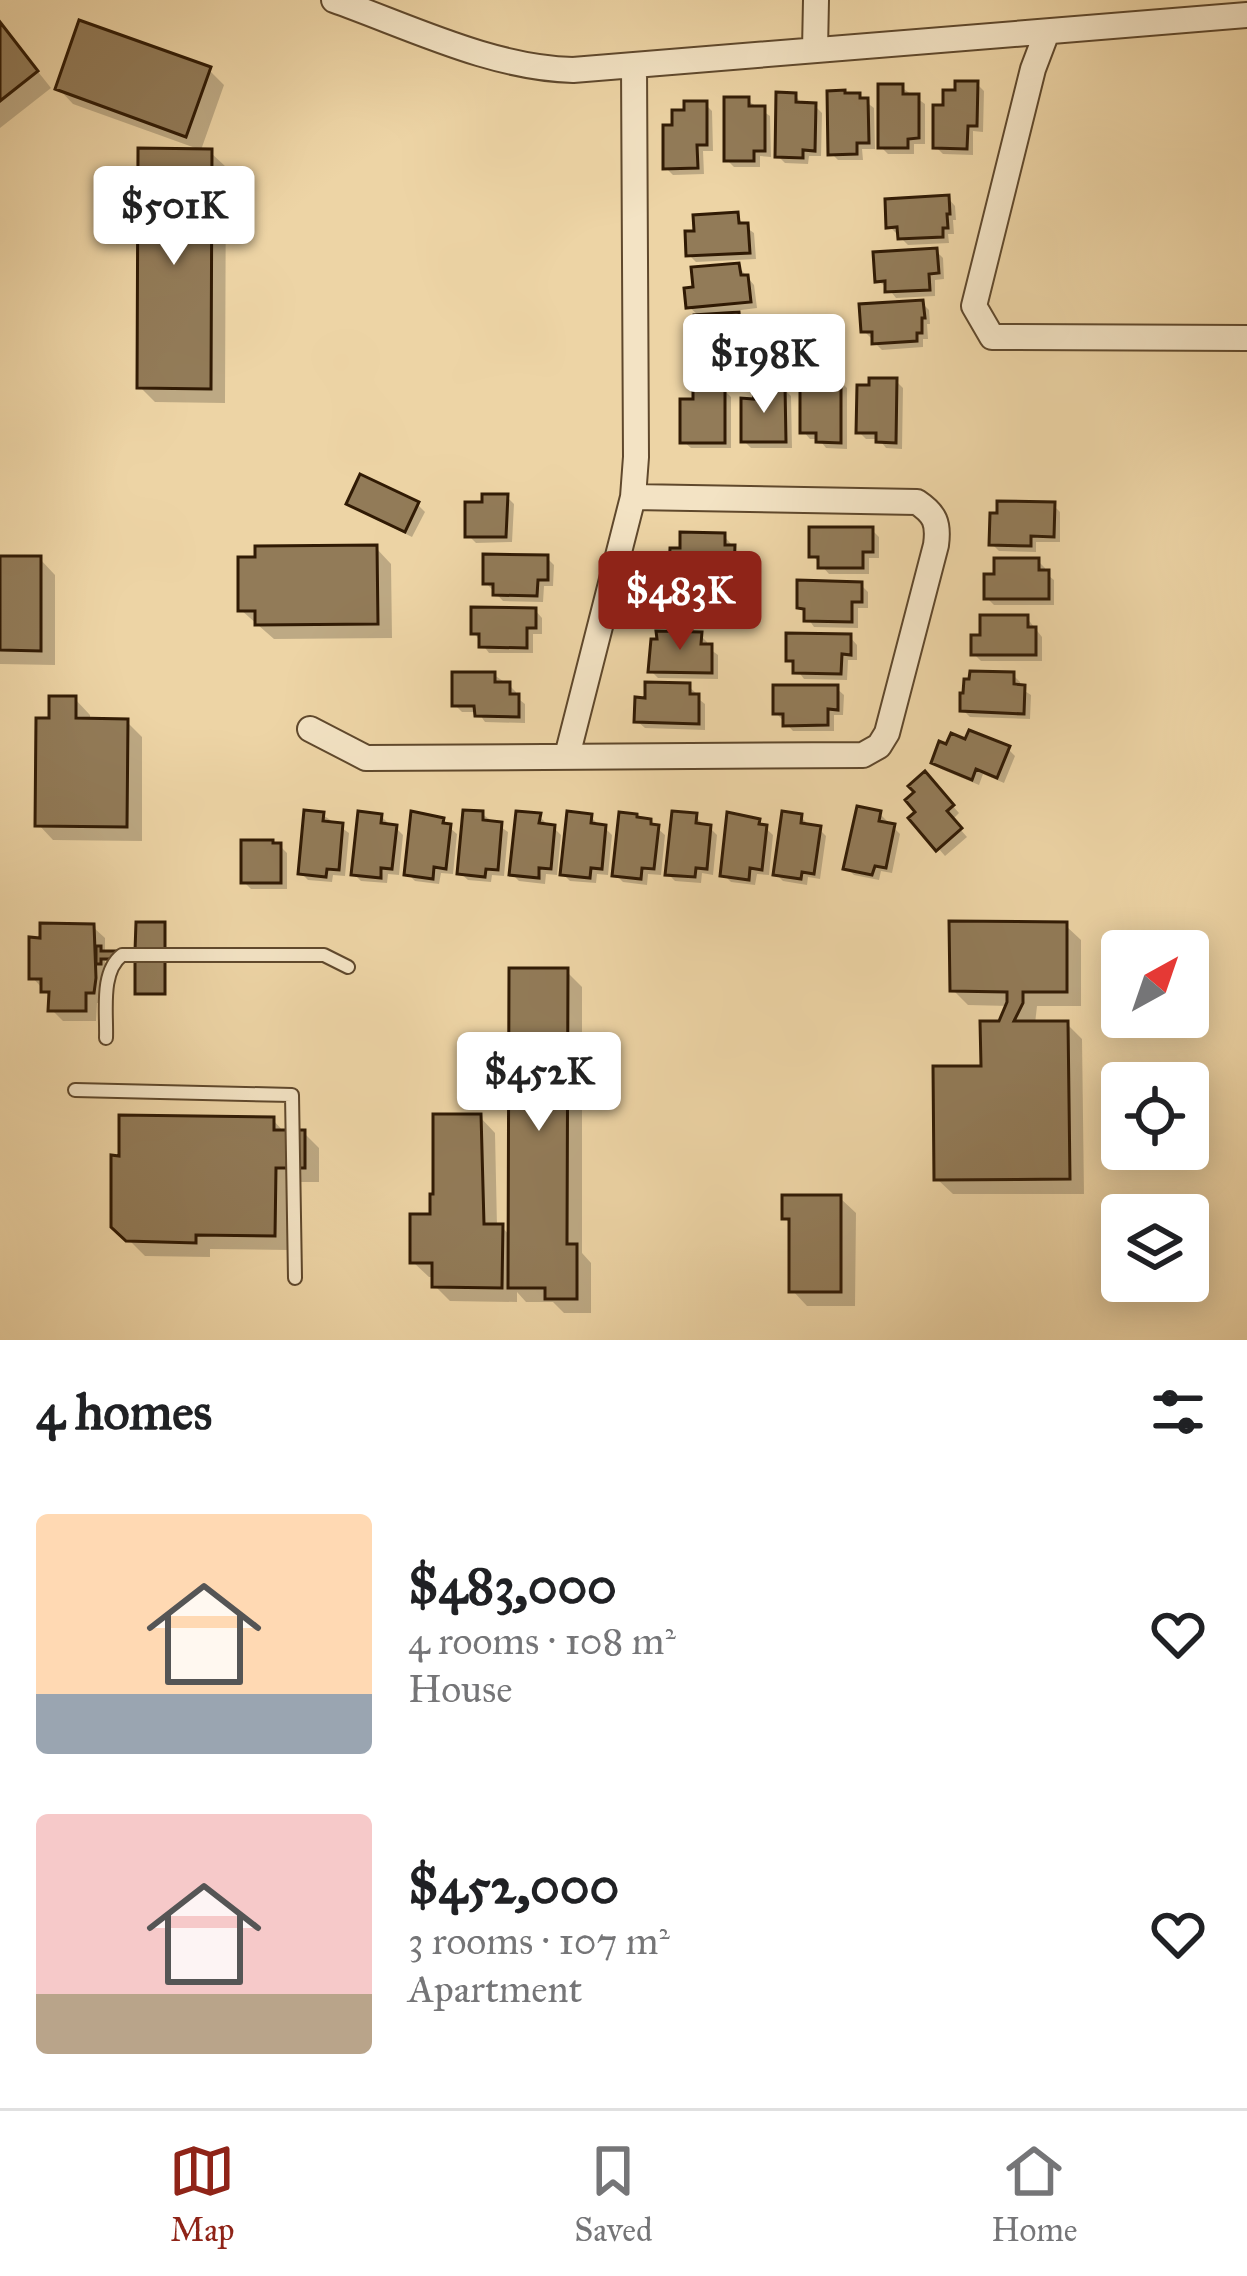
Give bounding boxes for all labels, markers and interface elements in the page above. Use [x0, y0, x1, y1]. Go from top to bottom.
pin: $501K [90, 166, 258, 268]
text: $501K [121, 181, 227, 229]
pin: $198K [680, 314, 848, 416]
text: $198K [710, 329, 818, 377]
pin: $483K [596, 551, 764, 653]
text: $483K [625, 566, 735, 614]
north arrow [1101, 930, 1209, 1038]
map controls [1101, 930, 1209, 1302]
pin: $452K [455, 1032, 623, 1134]
text: $452K [484, 1047, 594, 1095]
button: locate [1101, 1062, 1209, 1170]
button: layers [1101, 1194, 1209, 1302]
icon: filters [1145, 1379, 1211, 1445]
text: 4 homes [36, 1381, 212, 1443]
text: $483,000 [408, 1555, 617, 1617]
icon: home [132, 1562, 276, 1706]
icon: heart [1145, 1601, 1211, 1667]
text: 4 rooms · 108 m² [408, 1617, 676, 1665]
text: House [408, 1665, 512, 1713]
text: $452,000 [408, 1855, 619, 1917]
icon: home [132, 1862, 276, 2006]
icon: heart [1145, 1901, 1211, 1967]
text: 3 rooms · 107 m² [408, 1917, 670, 1965]
text: Apartment [408, 1965, 582, 2013]
tab: Map [169, 2138, 235, 2250]
tab: Saved [574, 2138, 653, 2250]
tab: Home [991, 2138, 1078, 2250]

